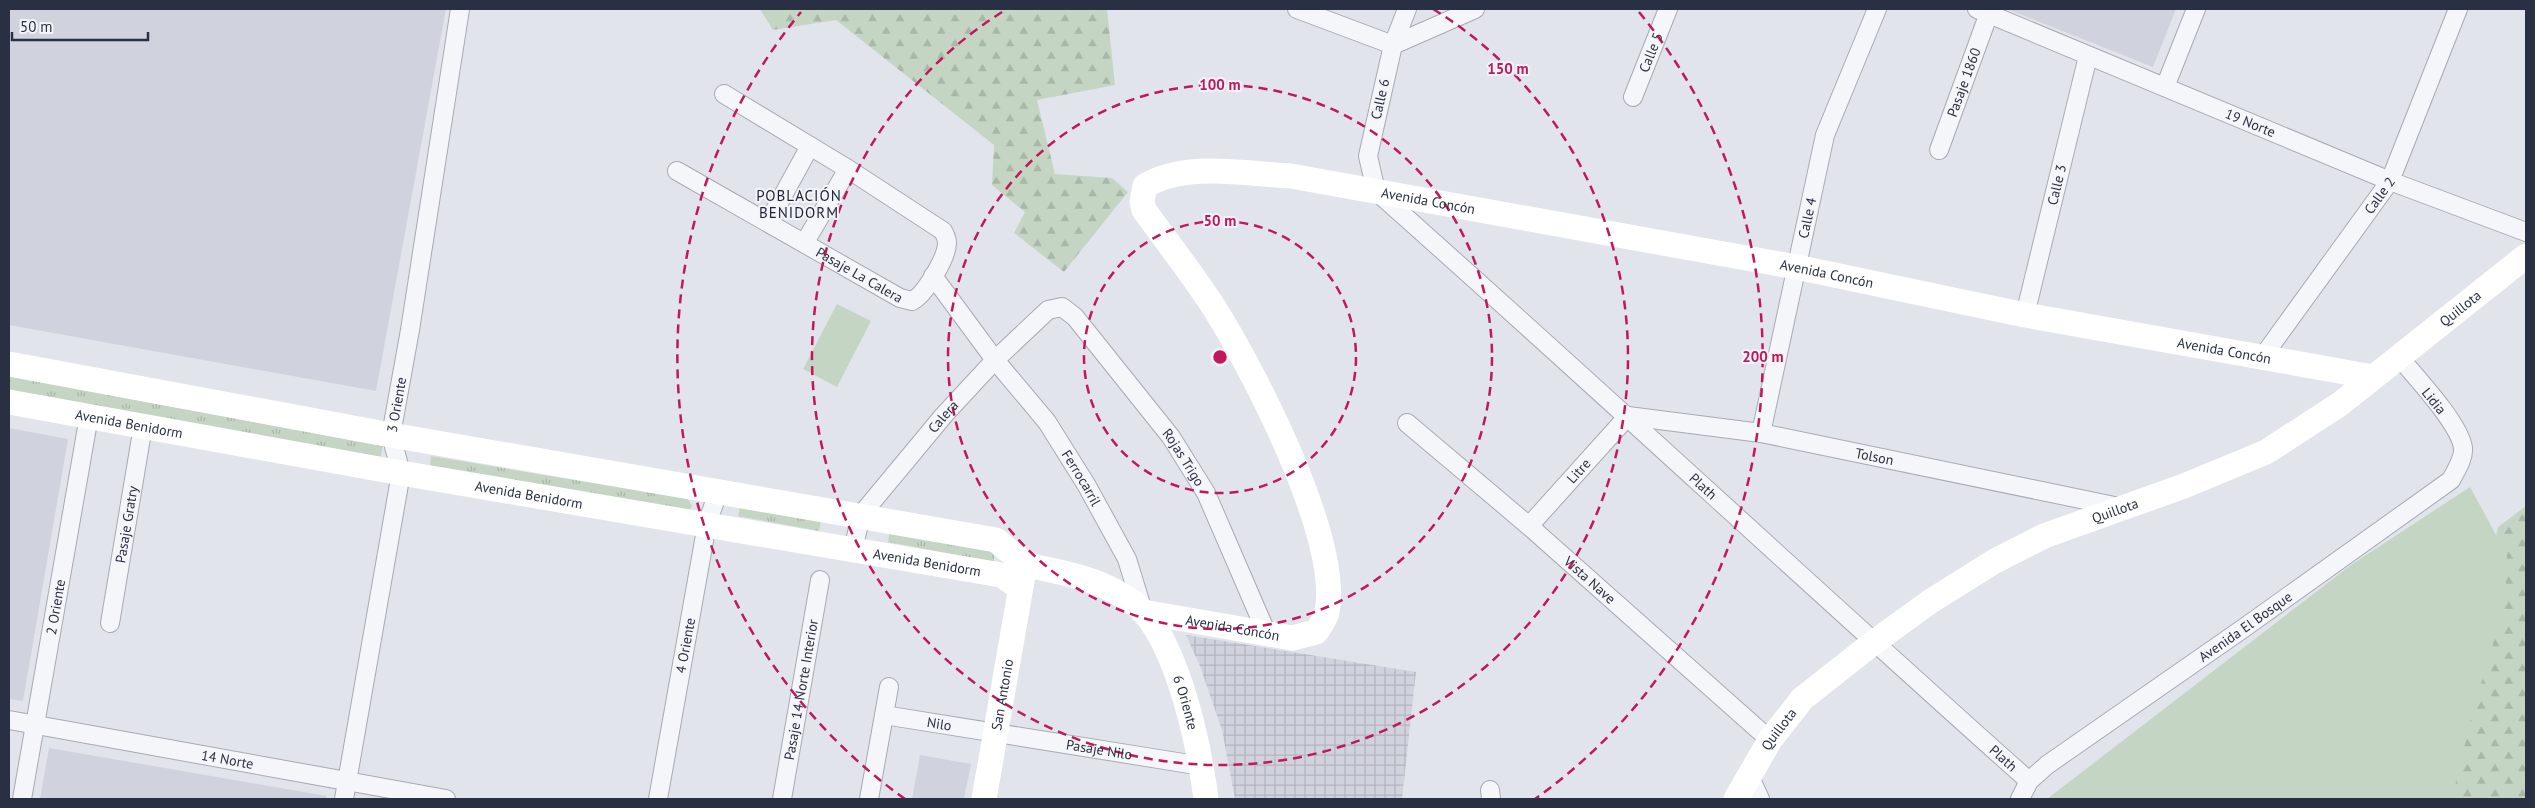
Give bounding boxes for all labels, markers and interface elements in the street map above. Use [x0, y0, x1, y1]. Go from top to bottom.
scale bar [12, 10, 149, 42]
text: 50 m [20, 17, 53, 36]
street label: Calle 5 [1635, 30, 1667, 75]
street label: Pasaje 1860 [1943, 45, 1985, 119]
text: 150 m [1487, 59, 1529, 78]
text: 100 m [1199, 75, 1241, 94]
street label: Calle 6 [1367, 77, 1393, 121]
street label: 19 Norte [2222, 104, 2278, 141]
street label: Calle 3 [2043, 163, 2070, 207]
street label: Calle 2 [2360, 173, 2399, 217]
street label: Avenida Concón [1380, 183, 1477, 218]
district label: POBLACIÓN BENIDORM [756, 186, 842, 222]
street label: Calle 4 [1794, 195, 1820, 240]
text: 50 m [1204, 211, 1236, 230]
street label: Pasaje La Calera [813, 243, 906, 307]
street label: Avenida Concón [1779, 255, 1875, 292]
street label: Quillota [2436, 286, 2485, 330]
street label: Avenida Concón [2176, 333, 2273, 368]
text: 200 m [1742, 347, 1784, 366]
centre of rings [1211, 348, 1229, 366]
street label: 3 Oriente [383, 376, 410, 434]
street label: Lidia [2418, 384, 2450, 418]
street label: Calera [924, 396, 962, 437]
street label: Avenida Benidorm [74, 405, 184, 442]
street label: Rojas Trigo [1159, 425, 1209, 490]
street label: Tolson [1854, 444, 1895, 469]
street label: Ferrocarril [1058, 447, 1105, 509]
street label: Litre [1563, 455, 1594, 487]
street label: Plath [1686, 469, 1721, 503]
street label: Avenida Benidorm [474, 477, 584, 513]
street label: Pasaje Gratry [111, 484, 142, 564]
street label: Quillota [2089, 494, 2141, 527]
street label: Avenida Benidorm [872, 544, 982, 580]
street label: Vista Nave [1559, 552, 1619, 608]
street label: 2 Oriente [42, 578, 69, 636]
street label: Avenida El Bosque [2195, 587, 2296, 666]
street label: Avenida Concón [1184, 611, 1281, 645]
street label: 4 Oriente [672, 616, 699, 675]
street label: Pasaje 14 Norte Interior [780, 618, 822, 761]
street label: San Antonio [987, 657, 1017, 732]
street label: 6 Oriente [1169, 673, 1202, 732]
street label: Quillota [1757, 704, 1801, 753]
street label: Nilo [926, 713, 953, 735]
street label: Pasaje Nilo [1065, 735, 1134, 764]
street label: Plath [1986, 741, 2021, 775]
street label: 14 Norte [200, 746, 255, 773]

